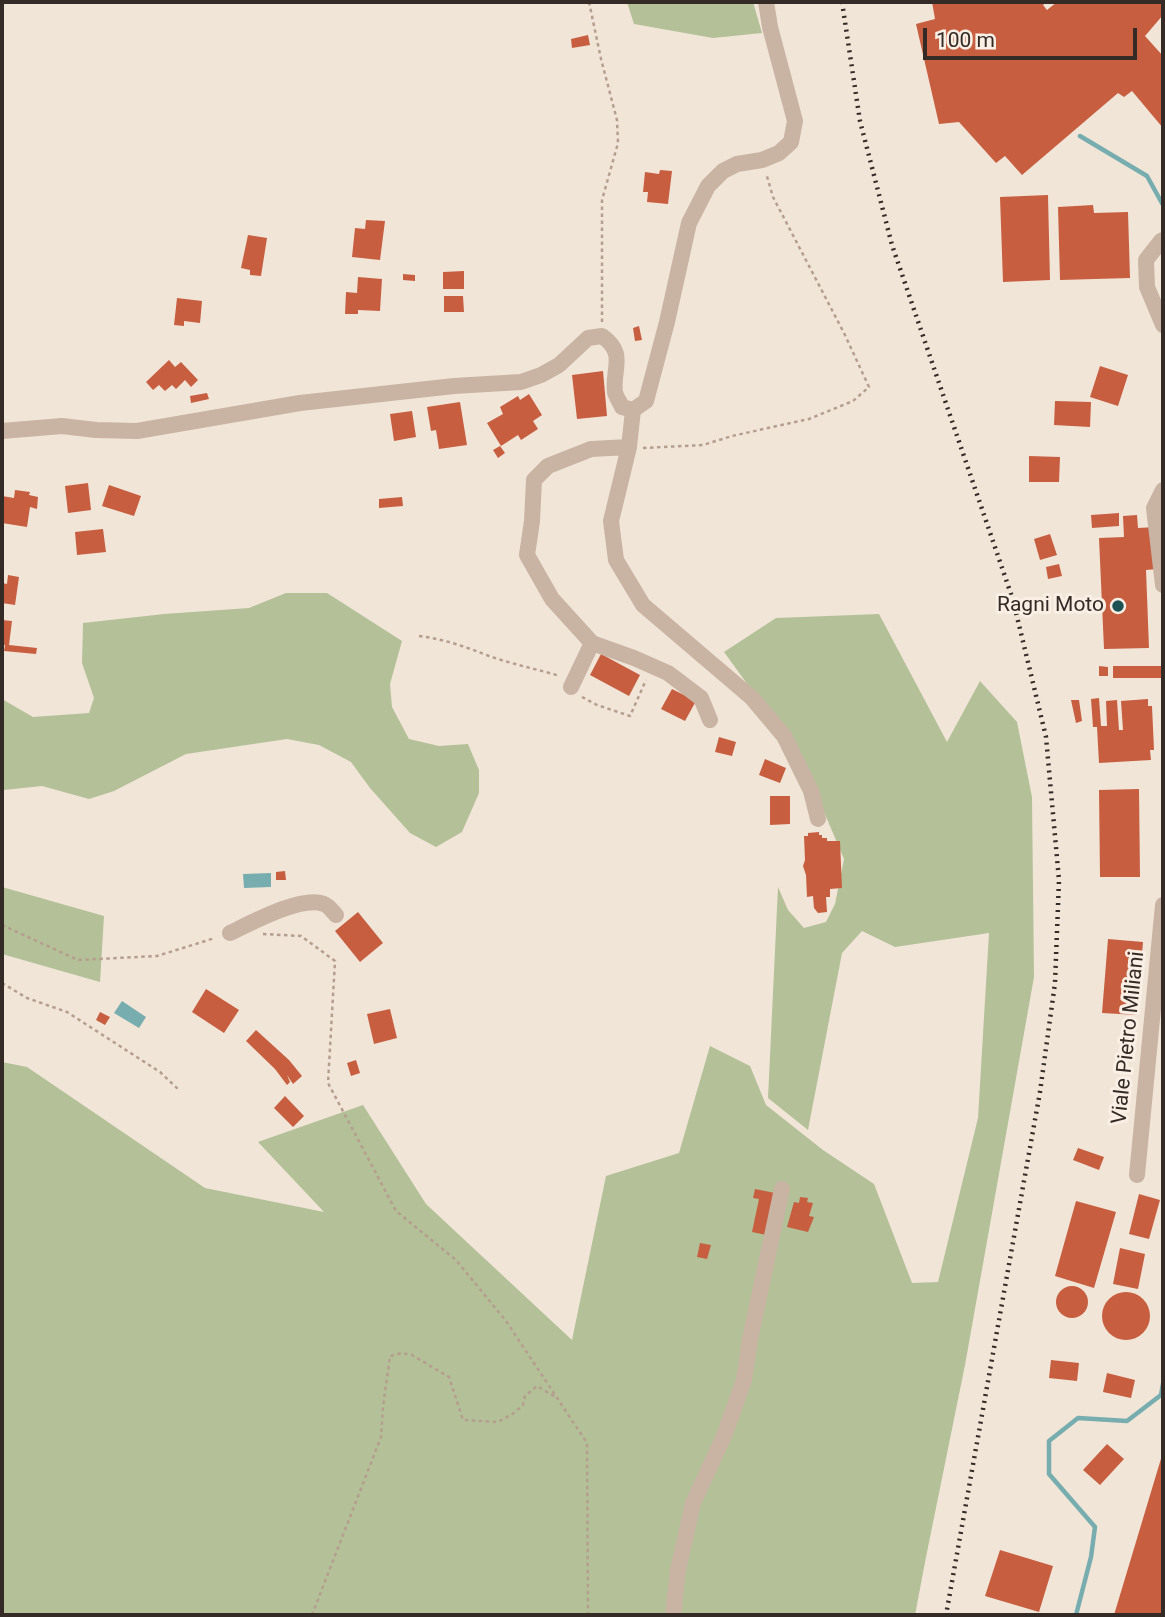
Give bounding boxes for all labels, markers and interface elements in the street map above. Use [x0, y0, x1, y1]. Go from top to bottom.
scale bar [927, 14, 1140, 58]
text: 100 m [936, 28, 995, 52]
place label: Ragni Moto [997, 593, 1104, 619]
marker: Ragni Moto [1110, 598, 1126, 614]
street label: Viale Pietro Miliani [1107, 950, 1151, 1126]

